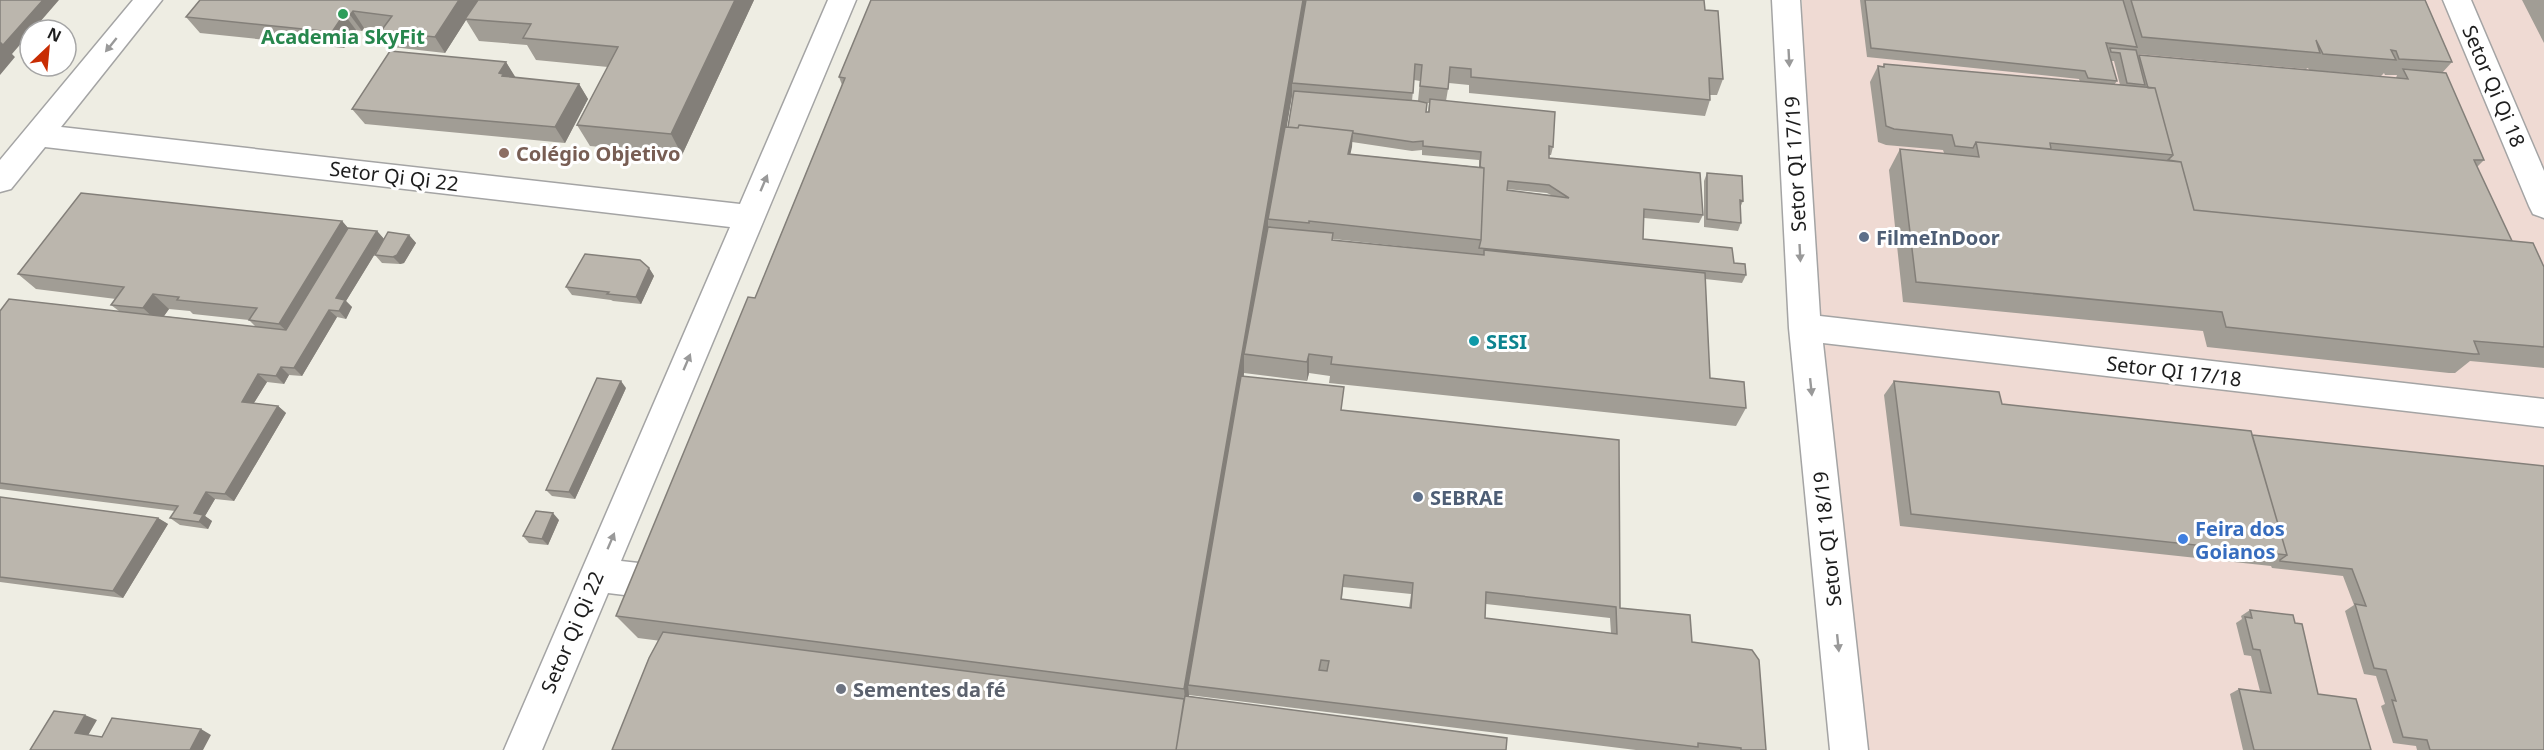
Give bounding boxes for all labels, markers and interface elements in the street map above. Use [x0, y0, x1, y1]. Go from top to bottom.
marker: Academia SkyFit [336, 7, 350, 21]
north arrow [18, 18, 78, 78]
street label: Setor Qi Qi 18 [2456, 21, 2532, 151]
text: N [44, 22, 65, 47]
place label: Academia SkyFit [261, 23, 425, 50]
one-way arrow [104, 37, 117, 53]
one-way arrow [1785, 49, 1794, 68]
street label: Setor QI 17/19 [1778, 95, 1812, 233]
place label: Colégio Objetivo [516, 140, 681, 167]
marker: Colégio Objetivo [497, 146, 511, 160]
street label: Setor Qi Qi 22 [328, 155, 460, 197]
one-way arrow [759, 173, 769, 191]
place label: FilmeInDoor [1876, 224, 2000, 251]
marker: FilmeInDoor [1857, 230, 1871, 244]
one-way arrow [1796, 244, 1805, 263]
place label: SESI [1486, 328, 1527, 355]
marker: SESI [1467, 334, 1481, 348]
street label: Setor QI 17/18 [2105, 349, 2243, 393]
one-way arrow [683, 353, 692, 371]
one-way arrow [1806, 377, 1816, 396]
street label: Setor QI 18/19 [1806, 470, 1848, 608]
place label: SEBRAE [1430, 484, 1504, 511]
marker: SEBRAE [1411, 490, 1425, 504]
place label: Feira dos Goianos [2195, 515, 2285, 565]
one-way arrow [606, 532, 616, 550]
marker: Feira dos Goianos [2176, 532, 2190, 546]
street label: Setor Qi Qi 22 [534, 567, 610, 697]
one-way arrow [1833, 634, 1843, 653]
place label: Sementes da fé [853, 676, 1006, 703]
marker: Sementes da fé [834, 682, 848, 696]

